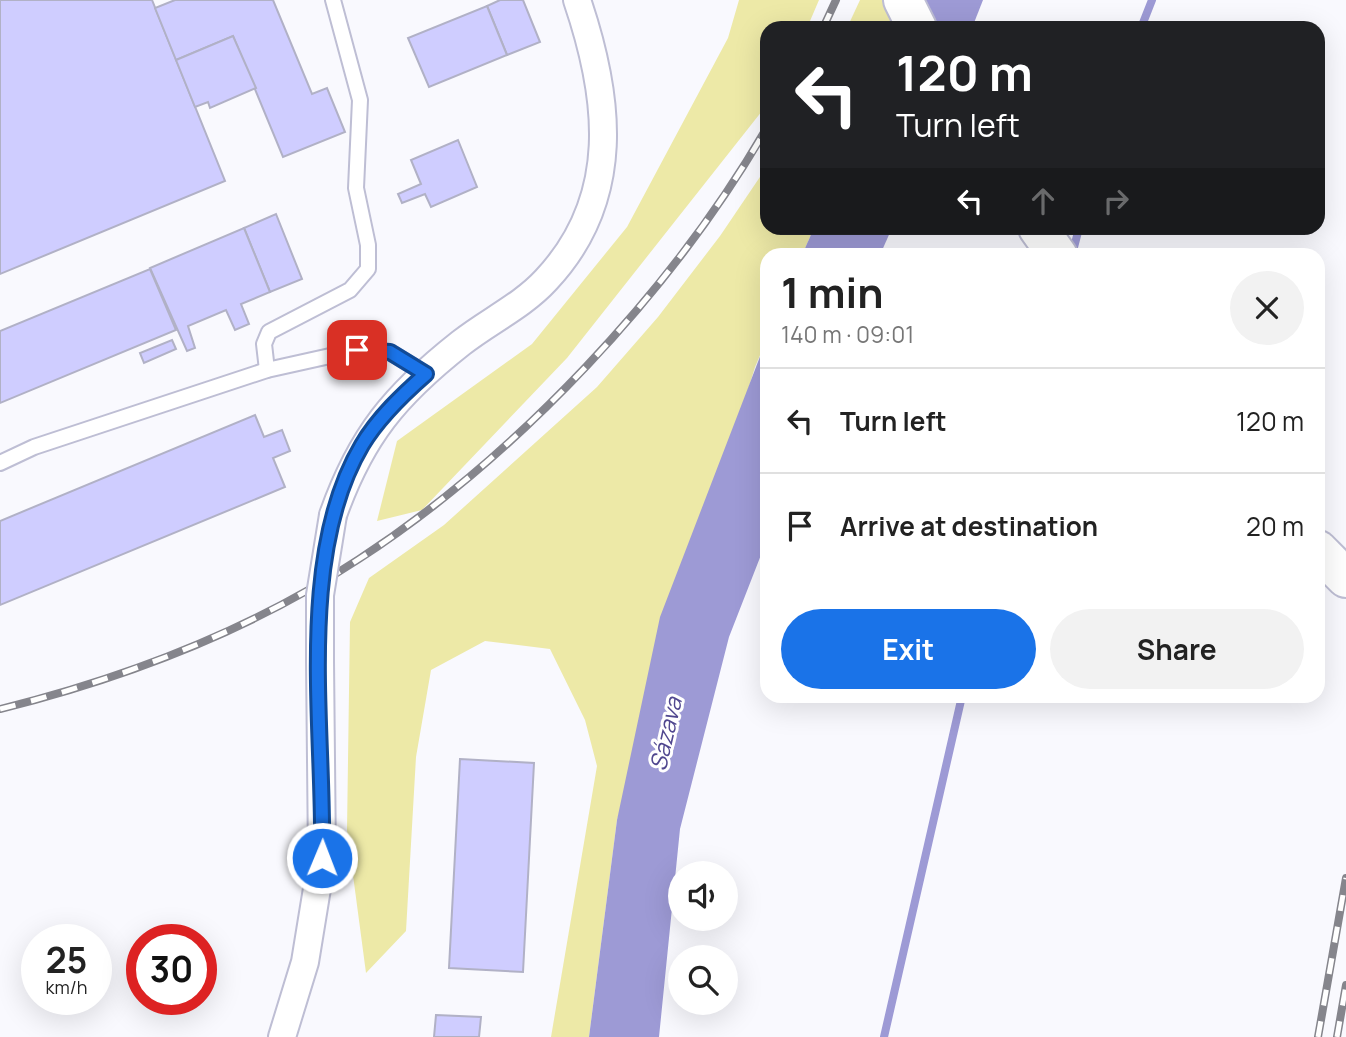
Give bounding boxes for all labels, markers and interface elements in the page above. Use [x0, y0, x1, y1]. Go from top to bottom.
text: 120 m [896, 39, 1033, 106]
icon: left [781, 49, 872, 140]
text: Turn left [896, 103, 1020, 147]
icon: left [951, 182, 989, 220]
icon: ahead [1024, 182, 1062, 220]
icon: right [1097, 182, 1135, 220]
text: 1 min [781, 263, 884, 321]
button: close [1230, 271, 1304, 345]
text: 140 m · 09:01 [781, 318, 914, 350]
pin [327, 320, 387, 380]
icon: arrive [338, 331, 376, 369]
icon: left [781, 402, 819, 440]
text: Turn left [840, 403, 947, 439]
text: 120 m [1236, 403, 1304, 439]
icon: arrive [781, 507, 819, 545]
text: Arrive at destination [840, 508, 1098, 544]
text: 20 m [1246, 508, 1304, 544]
button: Exit [781, 609, 1036, 689]
button: Share [1050, 609, 1304, 689]
water label: Sázava [641, 693, 689, 774]
position arrow [285, 821, 359, 895]
map controls [668, 861, 738, 1015]
button: sound [668, 861, 738, 931]
speed limit sign: 30 [126, 924, 217, 1015]
text: 25 [46, 936, 87, 984]
button: search [668, 945, 738, 1015]
text: km/h [46, 975, 87, 999]

